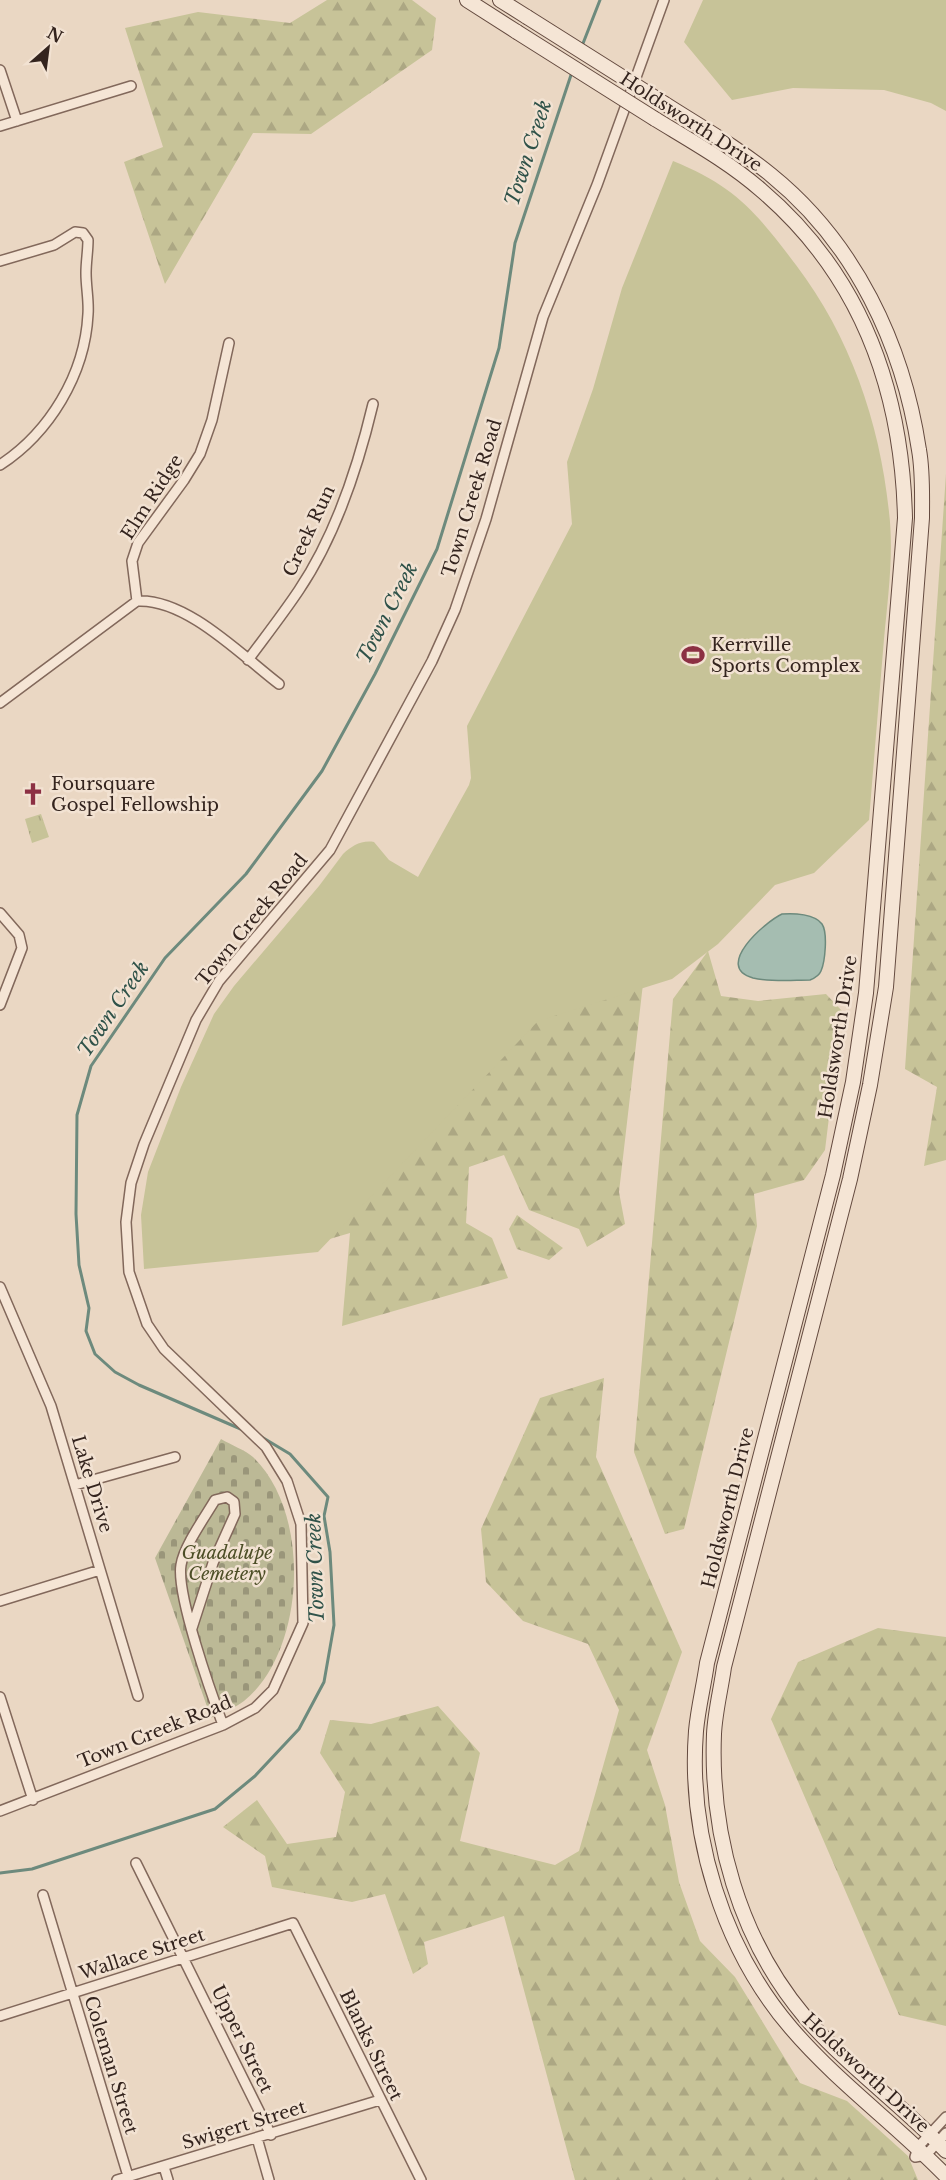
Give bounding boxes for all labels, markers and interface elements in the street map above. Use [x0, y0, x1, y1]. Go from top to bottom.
north arrow [18, 18, 78, 78]
text: N [44, 22, 66, 47]
street label: Holdsworth Drive [616, 68, 766, 176]
water label: Town Creek [500, 97, 556, 209]
street label: Town Creek Road [437, 416, 507, 580]
street label: Elm Ridge [116, 450, 188, 544]
street label: Creek Run [278, 482, 340, 580]
water label: Town Creek [351, 558, 423, 668]
place label: Kerrville Sports Complex [711, 634, 860, 677]
sports icon: Kerrville Sports Complex [680, 642, 706, 668]
place label: Foursquare Gospel Fellowship [51, 773, 219, 816]
church icon: Foursquare Gospel Fellowship [20, 781, 46, 807]
street label: Town Creek Road [192, 849, 312, 991]
street label: Holdsworth Drive [814, 954, 862, 1120]
water label: Town Creek [72, 957, 154, 1061]
street label: Holdsworth Drive [697, 1425, 759, 1591]
street label: Lake Drive [67, 1433, 117, 1535]
water label: Town Creek [301, 1512, 329, 1624]
park label: Guadalupe Cemetery [181, 1542, 273, 1585]
street label: Town Creek Road [75, 1691, 235, 1773]
street label: Wallace Street [76, 1923, 208, 1985]
street label: Upper Street [206, 1982, 278, 2097]
street label: Blanks Street [335, 1986, 407, 2104]
street label: Coleman Street [80, 1993, 143, 2137]
street label: Holdsworth Drive [798, 2009, 934, 2137]
street label: Swigert Street [179, 2096, 309, 2154]

